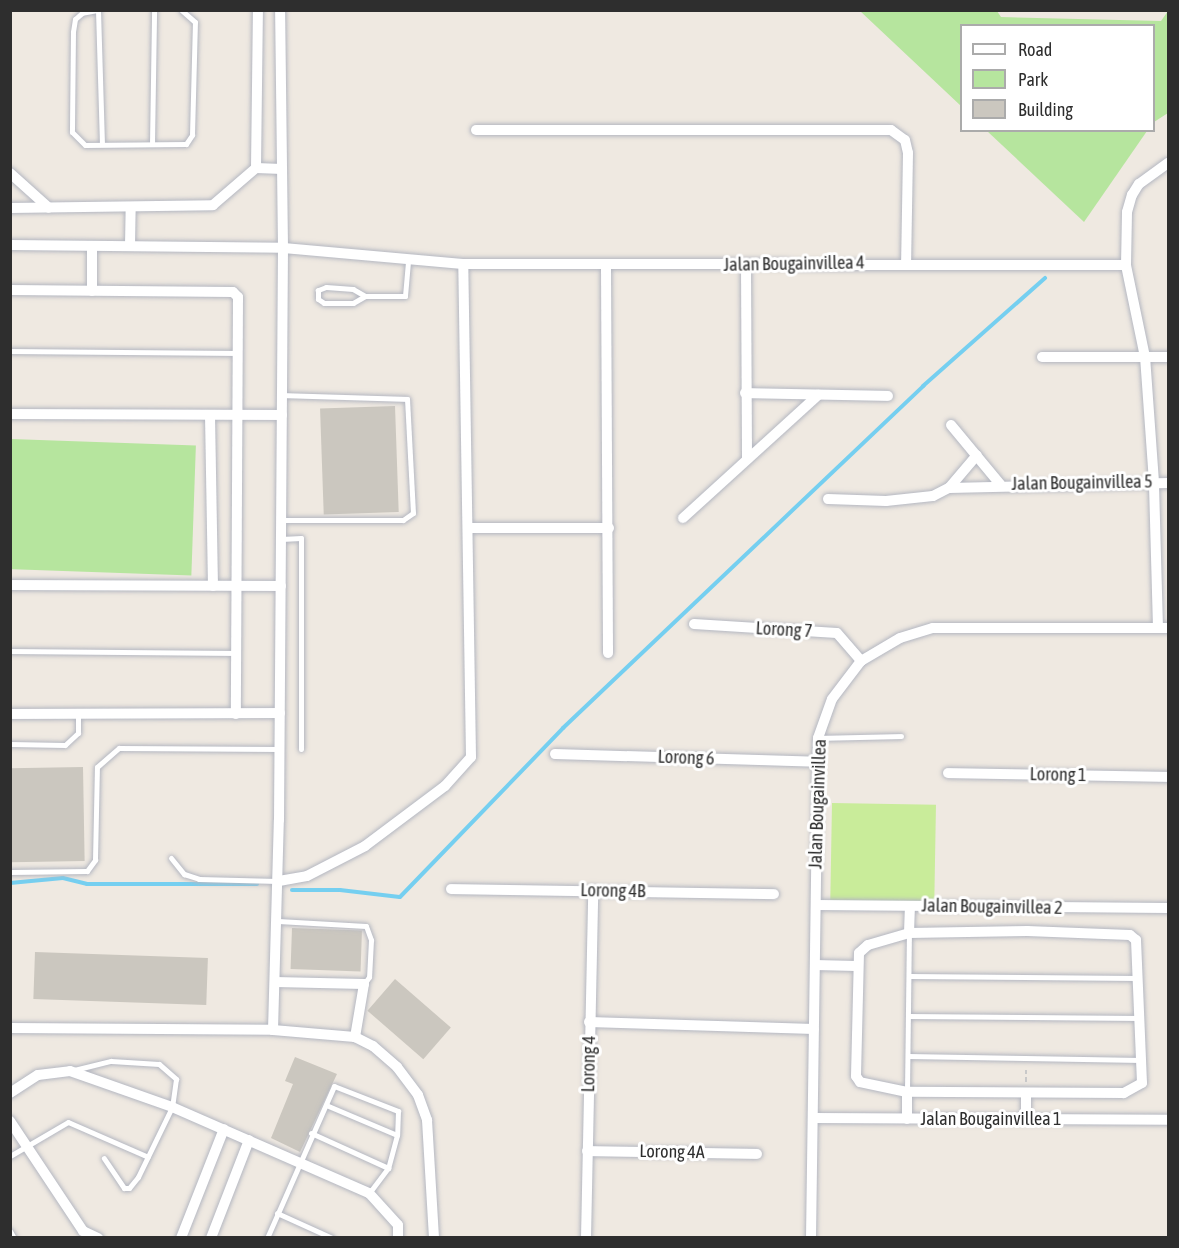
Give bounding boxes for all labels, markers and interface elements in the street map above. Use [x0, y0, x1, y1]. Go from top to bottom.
legend [960, 24, 1155, 132]
text: Road [1018, 39, 1052, 60]
text: Park [1018, 69, 1048, 90]
text: Building [1018, 99, 1073, 120]
street label: Jalan Bougainvillea 4 [723, 252, 865, 276]
street label: Jalan Bougainvillea 5 [1011, 471, 1153, 495]
street label: Lorong 7 [755, 618, 813, 642]
street label: Jalan Bougainvillea [805, 739, 831, 869]
street label: Lorong 6 [657, 746, 715, 770]
street label: Lorong 1 [1030, 764, 1086, 786]
street label: Lorong 4B [580, 880, 646, 902]
street label: Jalan Bougainvillea 2 [921, 895, 1063, 919]
street label: Lorong 4 [578, 1036, 600, 1092]
street label: Jalan Bougainvillea 1 [920, 1108, 1062, 1130]
street label: Lorong 4A [639, 1141, 705, 1163]

